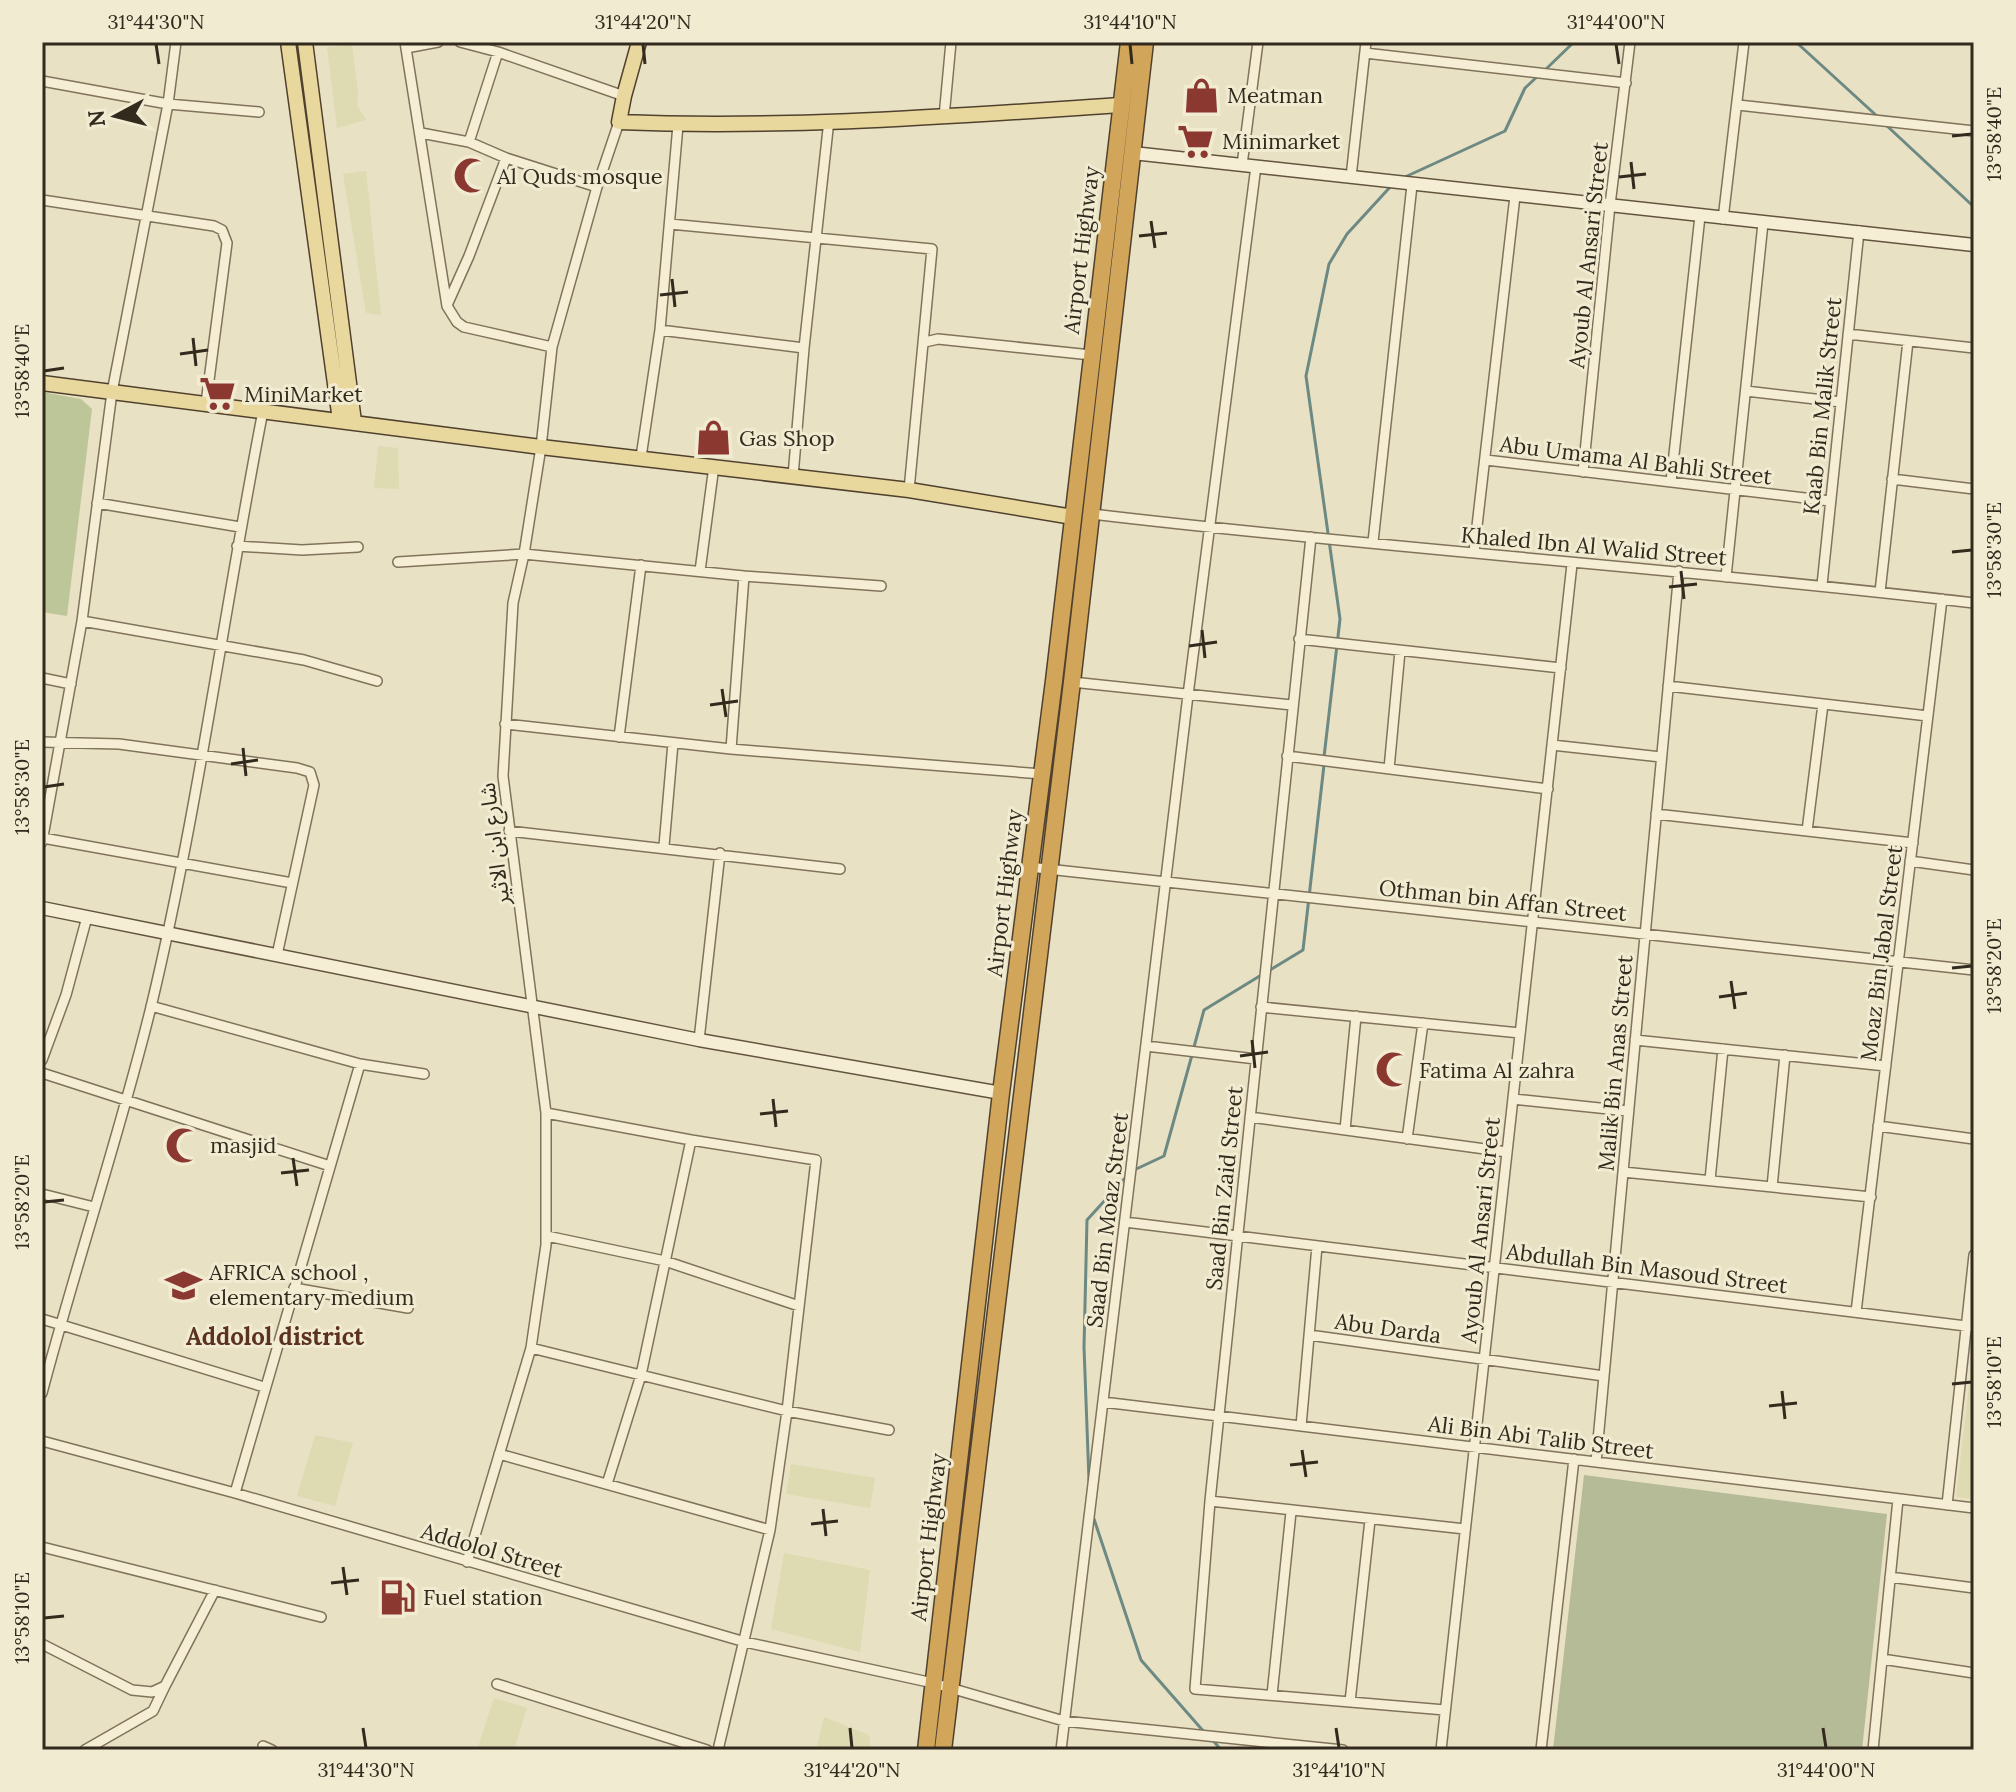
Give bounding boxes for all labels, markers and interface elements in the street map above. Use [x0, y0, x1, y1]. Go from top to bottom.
text: 31°44'30"N [107, 9, 205, 34]
text: 31°44'20"N [595, 9, 691, 34]
text: 31°44'10"N [1083, 9, 1177, 34]
text: 31°44'00"N [1567, 9, 1665, 34]
north arrow [76, 76, 156, 156]
shop icon: Meatman [1182, 76, 1220, 114]
place label: Meatman [1227, 81, 1323, 109]
text: 13°58'40"E [1981, 87, 2006, 181]
text: N [81, 108, 111, 129]
supermarket icon: Minimarket [1177, 122, 1215, 160]
place label: Minimarket [1222, 127, 1341, 155]
street label: Ayoub Al Ansari Street [1562, 140, 1614, 371]
mosque icon: Al Quds mosque [452, 157, 490, 195]
place label: Al Quds mosque [496, 162, 663, 190]
street label: Airport Highway [1057, 164, 1105, 336]
street label: Kaab Bin Malik Street [1797, 295, 1847, 516]
text: 13°58'40"E [9, 324, 34, 418]
supermarket icon: MiniMarket [199, 375, 237, 413]
place label: MiniMarket [244, 380, 363, 408]
shop icon: Gas Shop [694, 419, 732, 457]
place label: Gas Shop [739, 424, 835, 452]
street label: Abu Umama Al Bahli Street [1497, 429, 1774, 491]
text: 13°58'30"E [1981, 502, 2006, 598]
street label: Khaled Ibn Al Walid Street [1460, 520, 1729, 572]
text: 13°58'30"E [9, 739, 34, 835]
street label: شارع ابن الاثير [473, 781, 519, 908]
street label: Airport Highway [980, 807, 1028, 979]
street label: Moaz Bin Jabal Street [1854, 843, 1908, 1063]
street label: Othman bin Affan Street [1378, 873, 1629, 927]
text: 13°58'20"E [1981, 918, 2006, 1014]
street label: Malik Bin Anas Street [1592, 953, 1638, 1172]
mosque icon: Fatima Al zahra [1374, 1051, 1412, 1089]
place label: Fatima Al zahra [1419, 1056, 1575, 1084]
street label: Saad Bin Zaid Street [1199, 1084, 1249, 1292]
street label: Saad Bin Moaz Street [1080, 1110, 1134, 1329]
street label: Ayoub Al Ansari Street [1454, 1115, 1506, 1346]
mosque icon: masjid [165, 1126, 203, 1164]
place label: masjid [210, 1131, 276, 1159]
text: 13°58'20"E [9, 1154, 34, 1250]
street label: Abdullah Bin Masoud Street [1504, 1237, 1790, 1299]
place label: AFRICA school , elementary medium [208, 1258, 414, 1311]
school or university icon: AFRICA school , elementary medium [164, 1266, 202, 1304]
street label: Abu Darda [1332, 1307, 1443, 1349]
district label: Addolol district [186, 1321, 365, 1352]
text: 13°58'10"E [1981, 1336, 2006, 1428]
street label: Ali Bin Abi Talib Street [1426, 1409, 1656, 1465]
street label: Airport Highway [904, 1451, 952, 1623]
street label: Addolol Street [417, 1516, 566, 1584]
text: 13°58'10"E [9, 1572, 34, 1664]
fuel station icon: Fuel station [378, 1578, 416, 1616]
place label: Fuel station [423, 1583, 542, 1611]
text: 31°44'30"N [317, 1757, 415, 1782]
text: 31°44'20"N [804, 1757, 900, 1782]
text: 31°44'10"N [1292, 1757, 1386, 1782]
text: 31°44'00"N [1777, 1757, 1875, 1782]

